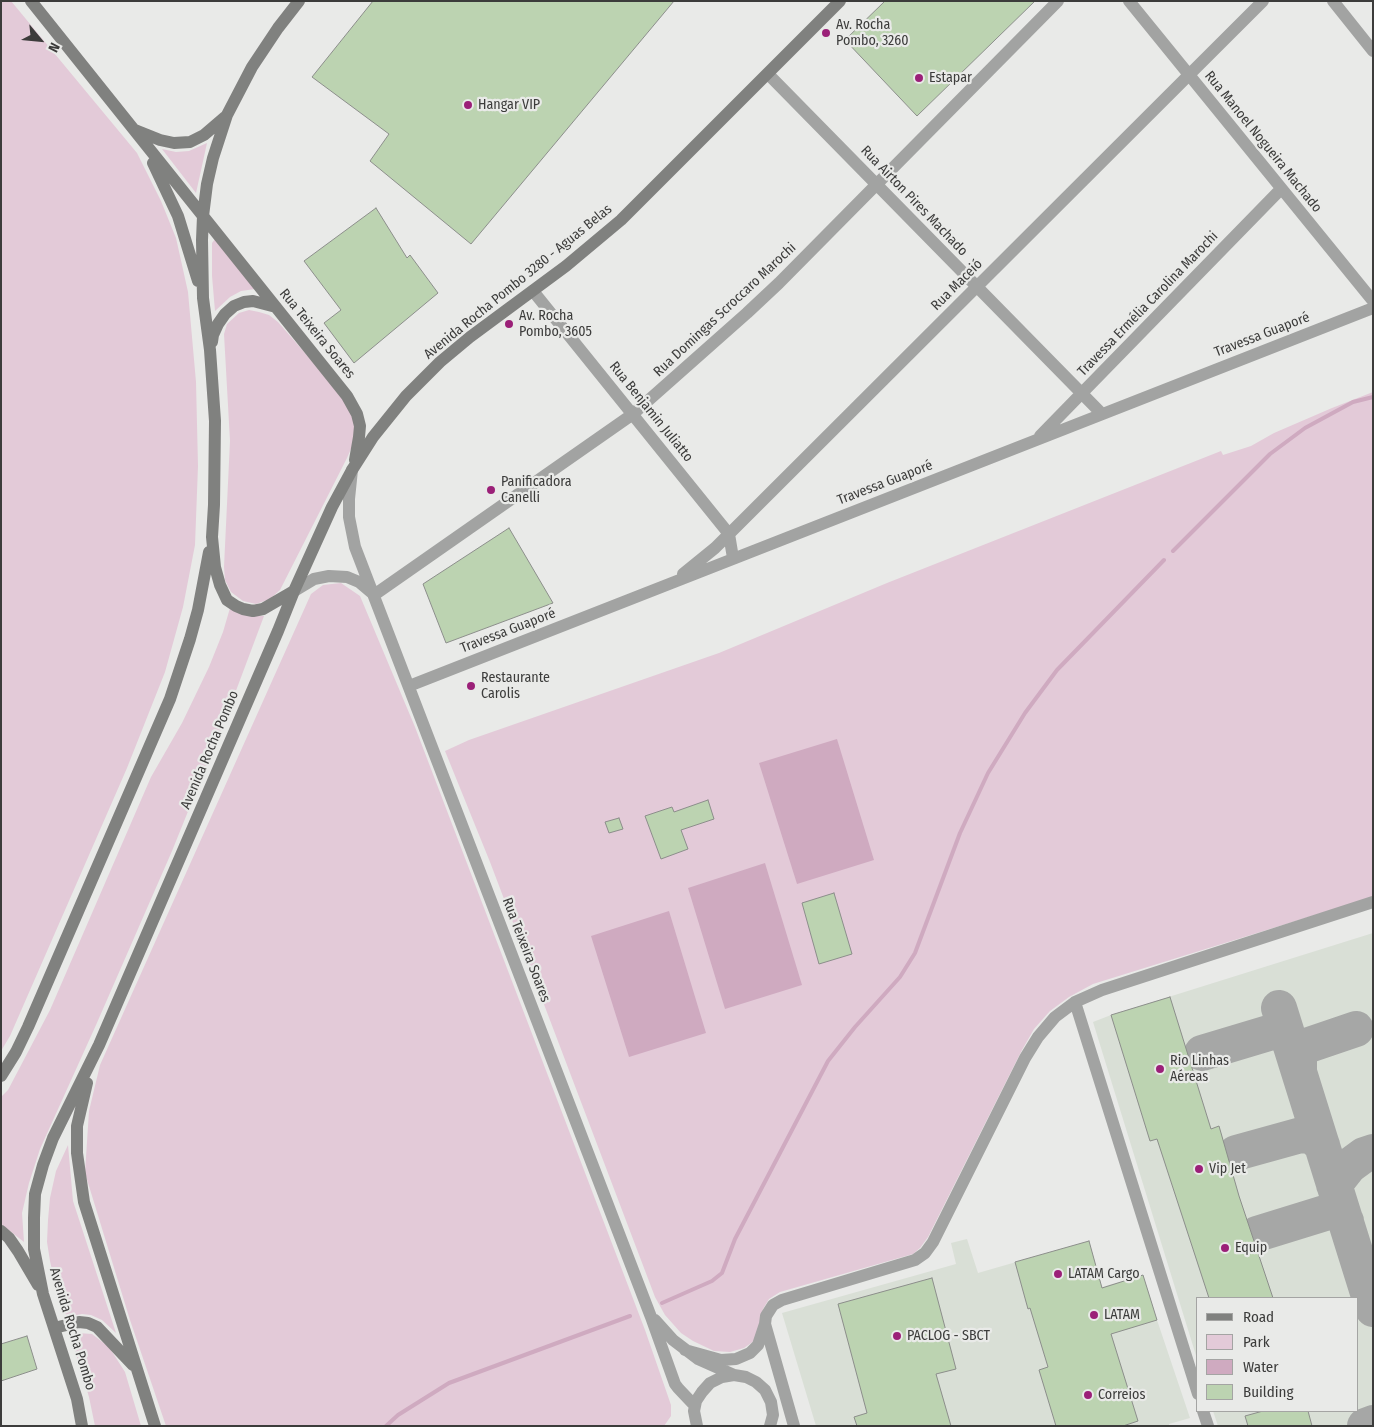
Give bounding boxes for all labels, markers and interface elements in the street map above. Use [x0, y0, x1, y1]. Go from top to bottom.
north arrow [15, 15, 65, 65]
place label: Av. Rocha Pombo, 3260 [836, 17, 909, 49]
marker: Av. Rocha Pombo, 3260 [820, 27, 832, 39]
text: N [44, 40, 63, 55]
street label: Rua Manoel Nogueira Machado [1201, 68, 1325, 216]
place label: Estapar [929, 70, 972, 86]
marker: Estapar [913, 72, 925, 84]
place label: Hangar VIP [478, 97, 540, 113]
marker: Hangar VIP [462, 99, 474, 111]
street label: Rua Airton Pires Machado [857, 142, 971, 260]
street label: Avenida Rocha Pombo 3280 - Aguas Belas [421, 201, 615, 363]
street label: Travessa Ermélia Carolina Marochi [1074, 228, 1222, 380]
street label: Rua Domingas Scroccaro Marochi [650, 240, 800, 380]
street label: Rua Maceió [928, 256, 986, 314]
street label: Rua Teixeira Soares [276, 286, 358, 382]
place label: Av. Rocha Pombo, 3605 [519, 308, 592, 341]
street label: Travessa Guaporé [1212, 309, 1312, 361]
marker: Av. Rocha Pombo, 3605 [503, 318, 515, 330]
street label: Rua Benjamin Juliatto [605, 359, 697, 465]
street label: Travessa Guaporé [835, 457, 935, 509]
place label: Panificadora Canelli [501, 474, 572, 507]
marker: Panificadora Canelli [485, 484, 497, 496]
street label: Travessa Guaporé [458, 605, 558, 657]
place label: Restaurante Carolis [481, 670, 550, 702]
marker: Restaurante Carolis [465, 680, 477, 692]
street label: Avenida Rocha Pombo [177, 688, 243, 812]
street label: Rua Teixeira Soares [498, 895, 554, 1005]
place label: Rio Linhas Aéreas [1170, 1053, 1229, 1086]
marker: Rio Linhas Aéreas [1154, 1063, 1166, 1075]
place label: Vip Jet [1209, 1161, 1246, 1177]
marker: Vip Jet [1193, 1163, 1205, 1175]
place label: Equip [1235, 1240, 1267, 1256]
marker: Equip [1219, 1242, 1231, 1254]
street label: Avenida Rocha Pombo [45, 1266, 99, 1392]
place label: LATAM Cargo [1068, 1266, 1139, 1282]
marker: LATAM Cargo [1052, 1268, 1064, 1280]
legend [1196, 1297, 1359, 1412]
place label: LATAM [1104, 1307, 1140, 1323]
text: Road [1243, 1308, 1274, 1326]
marker: LATAM [1088, 1309, 1100, 1321]
place label: PACLOG - SBCT [907, 1328, 990, 1344]
marker: PACLOG - SBCT [891, 1330, 903, 1342]
text: Park [1243, 1333, 1270, 1351]
text: Water [1243, 1358, 1278, 1376]
text: Building [1243, 1383, 1294, 1401]
place label: Correios [1098, 1387, 1145, 1403]
marker: Correios [1082, 1389, 1094, 1401]

